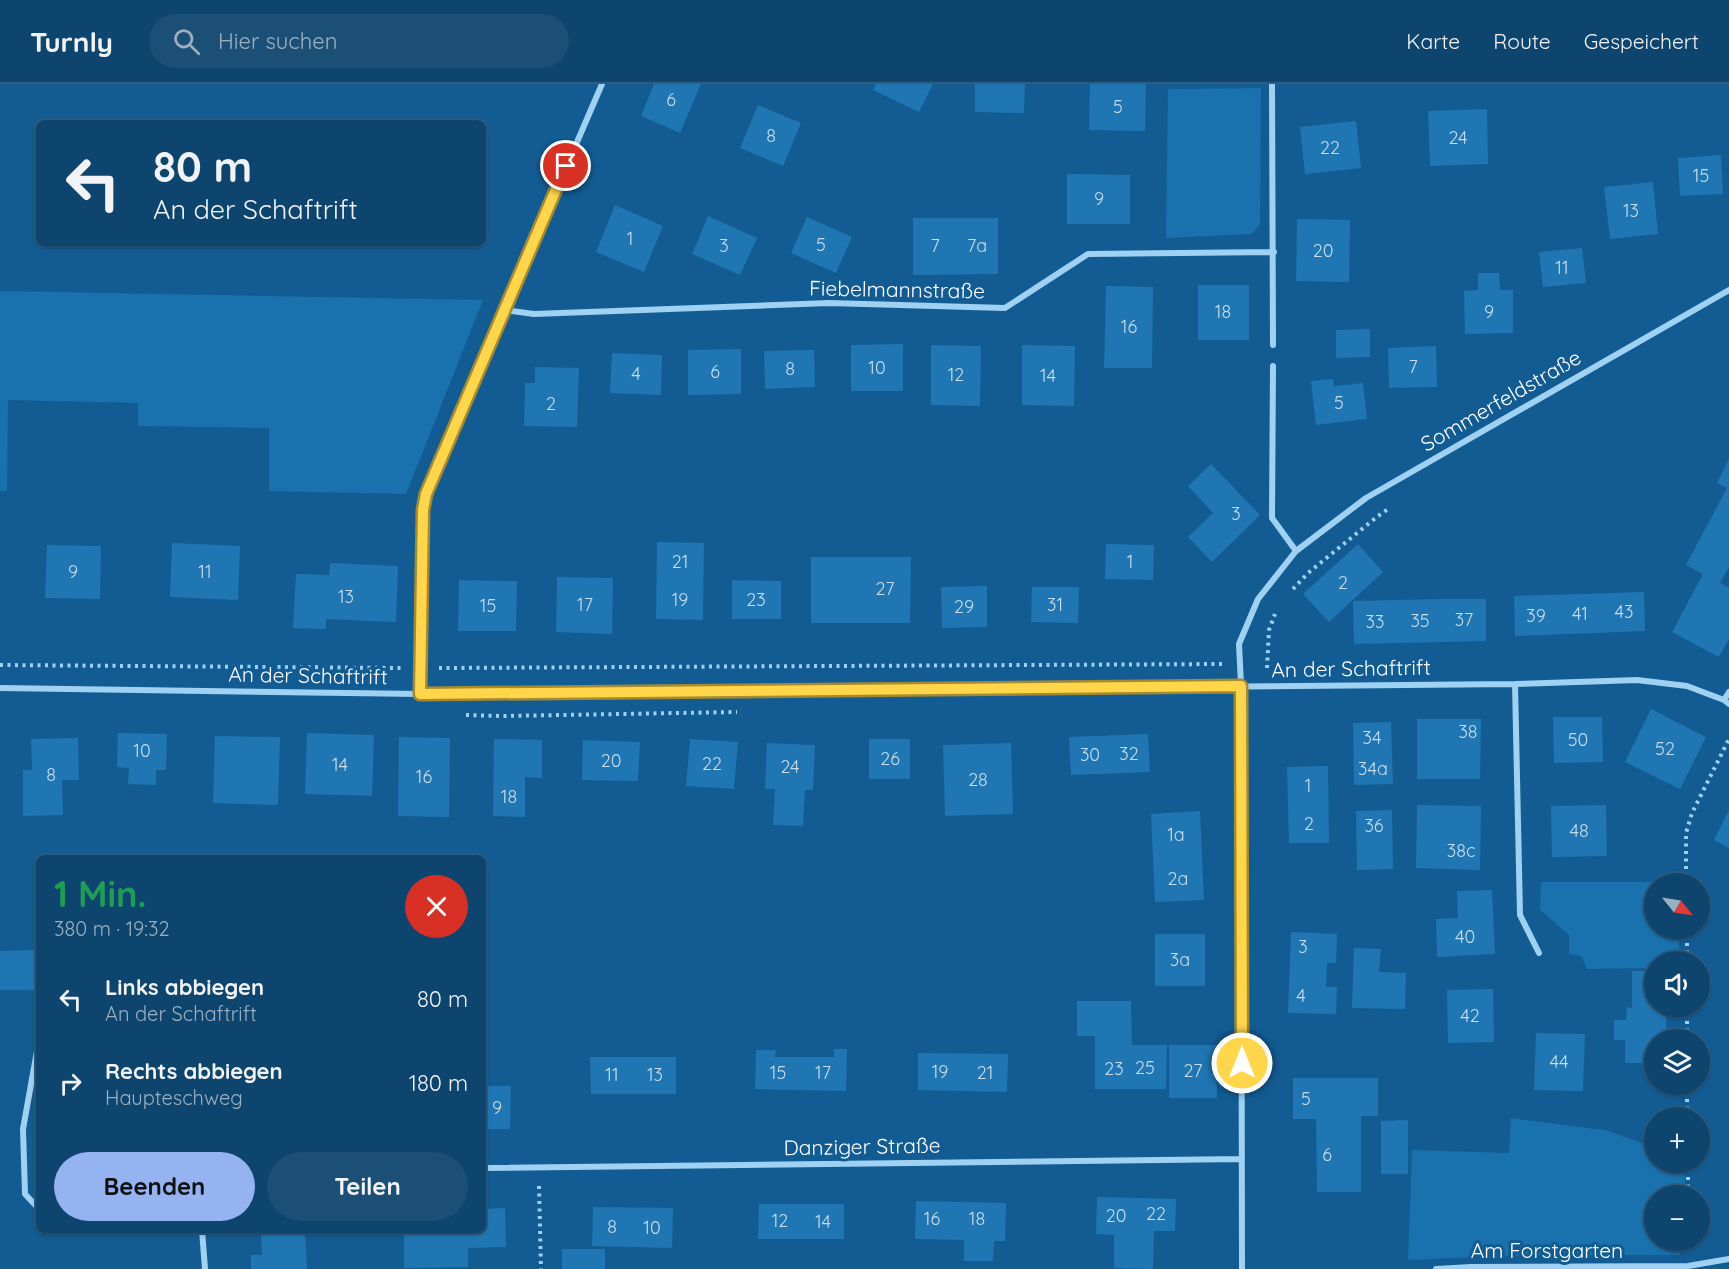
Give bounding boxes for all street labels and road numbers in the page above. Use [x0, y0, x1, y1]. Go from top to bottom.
street label: Fiebelmannstraße [809, 274, 985, 304]
street label: Sommerfeldstraße [1416, 344, 1585, 457]
street label: An der Schaftrift [1271, 654, 1431, 682]
street label: An der Schaftrift [228, 661, 388, 689]
street label: Danziger Straße [783, 1132, 941, 1160]
street label: Am Forstgarten [1471, 1237, 1623, 1263]

